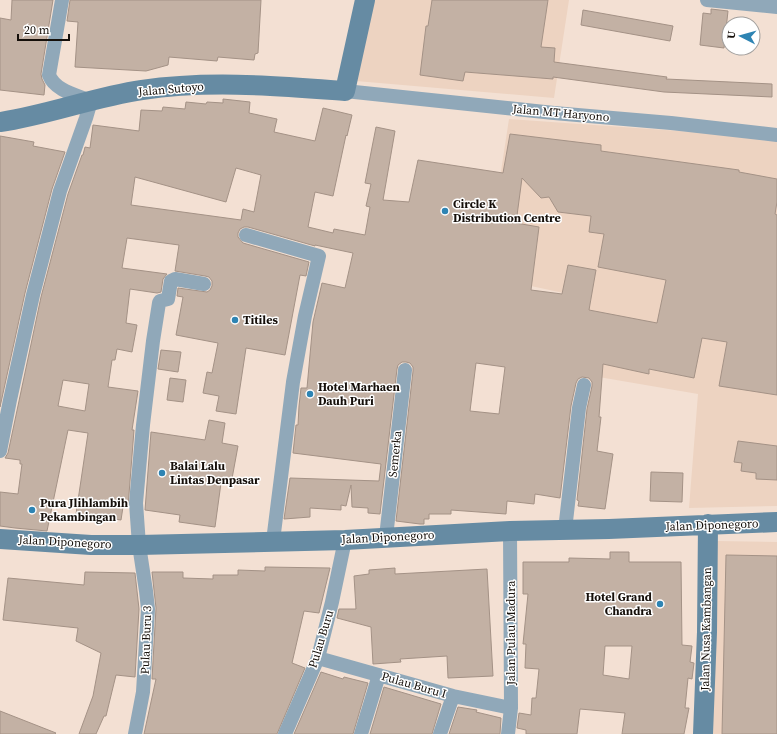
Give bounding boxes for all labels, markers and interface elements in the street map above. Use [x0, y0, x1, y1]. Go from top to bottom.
scale bar [18, 16, 69, 42]
north arrow [721, 16, 761, 56]
text: 20 m [24, 22, 50, 38]
text: U [724, 30, 739, 40]
street label: Jalan Sutoyo [137, 78, 205, 100]
street label: Jalan MT Haryono [511, 101, 611, 125]
place label: Circle K Distribution Centre [453, 196, 561, 226]
marker: Circle K Distribution Centre [440, 206, 450, 216]
place label: Titiles [243, 312, 278, 328]
marker: Titiles [230, 315, 240, 325]
place label: Hotel Marhaen Dauh Puri [318, 379, 400, 409]
marker: Hotel Marhaen Dauh Puri [305, 389, 315, 399]
street label: Semerka [385, 429, 405, 478]
place label: Balai Lalu Lintas Denpasar [170, 458, 260, 488]
marker: Balai Lalu Lintas Denpasar [157, 468, 167, 478]
place label: Pura Jlihlambih Pekambingan [40, 495, 129, 525]
marker: Pura Jlihlambih Pekambingan [27, 505, 37, 515]
street label: Jalan Diponegoro [664, 515, 759, 535]
street label: Jalan Diponegoro [340, 527, 435, 547]
street label: Jalan Diponegoro [17, 532, 112, 552]
street label: Jalan Nusa Kambangan [697, 567, 715, 692]
street label: Jalan Pulau Madura [503, 580, 519, 686]
place label: Hotel Grand Chandra [585, 589, 653, 619]
marker: Hotel Grand Chandra [655, 599, 665, 609]
street label: Pulau Buru 3 [137, 605, 155, 675]
street label: Pulau Buru [305, 608, 337, 670]
street label: Pulau Buru I [380, 668, 448, 702]

